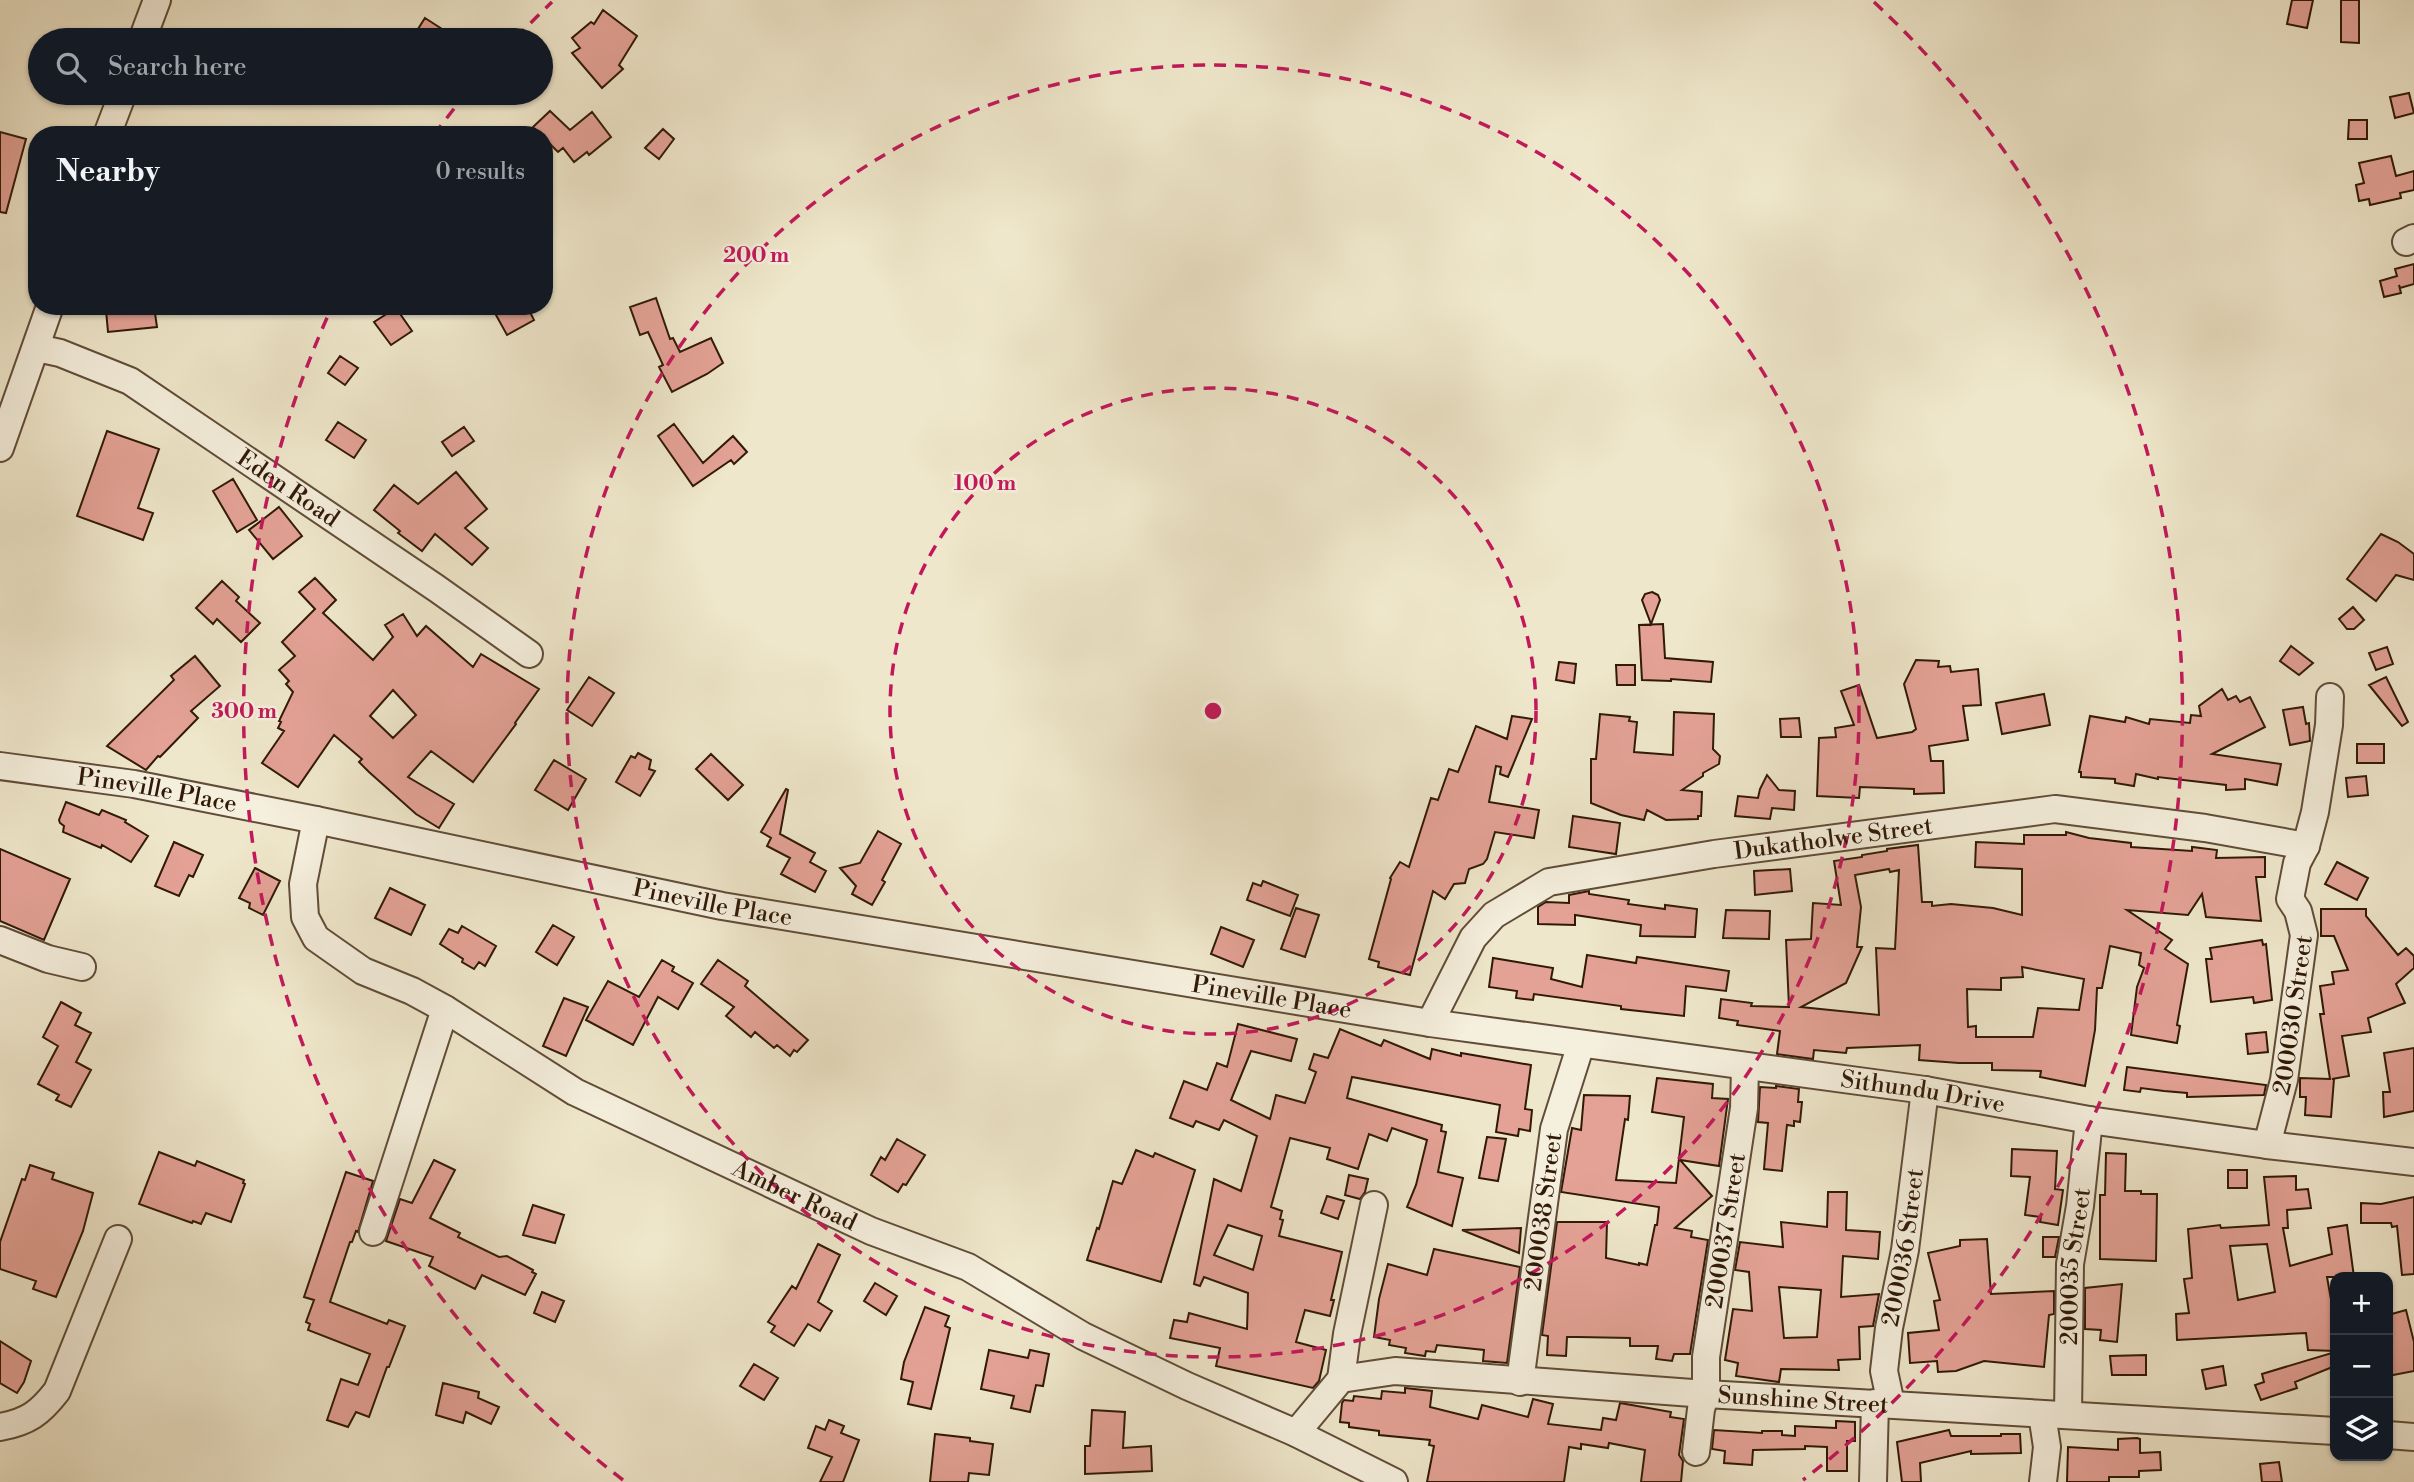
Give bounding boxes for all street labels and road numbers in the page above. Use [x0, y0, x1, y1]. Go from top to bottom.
street label: Eden Road [231, 444, 345, 534]
street label: Pineville Place [75, 763, 239, 820]
street label: Dukatholwe Street [1732, 811, 1935, 867]
street label: Pineville Place [630, 874, 794, 933]
street label: 200030 Street [2267, 933, 2320, 1098]
street label: Pineville Place [1189, 970, 1354, 1026]
street label: Sithundu Drive [1839, 1065, 2007, 1120]
street label: 200038 Street [1518, 1130, 1569, 1293]
street label: 200037 Street [1700, 1151, 1753, 1310]
street label: Amber Road [726, 1154, 862, 1238]
street label: 200036 Street [1876, 1166, 1931, 1329]
street label: 200035 Street [2055, 1186, 2098, 1345]
street label: Sunshine Street [1717, 1381, 1890, 1421]

